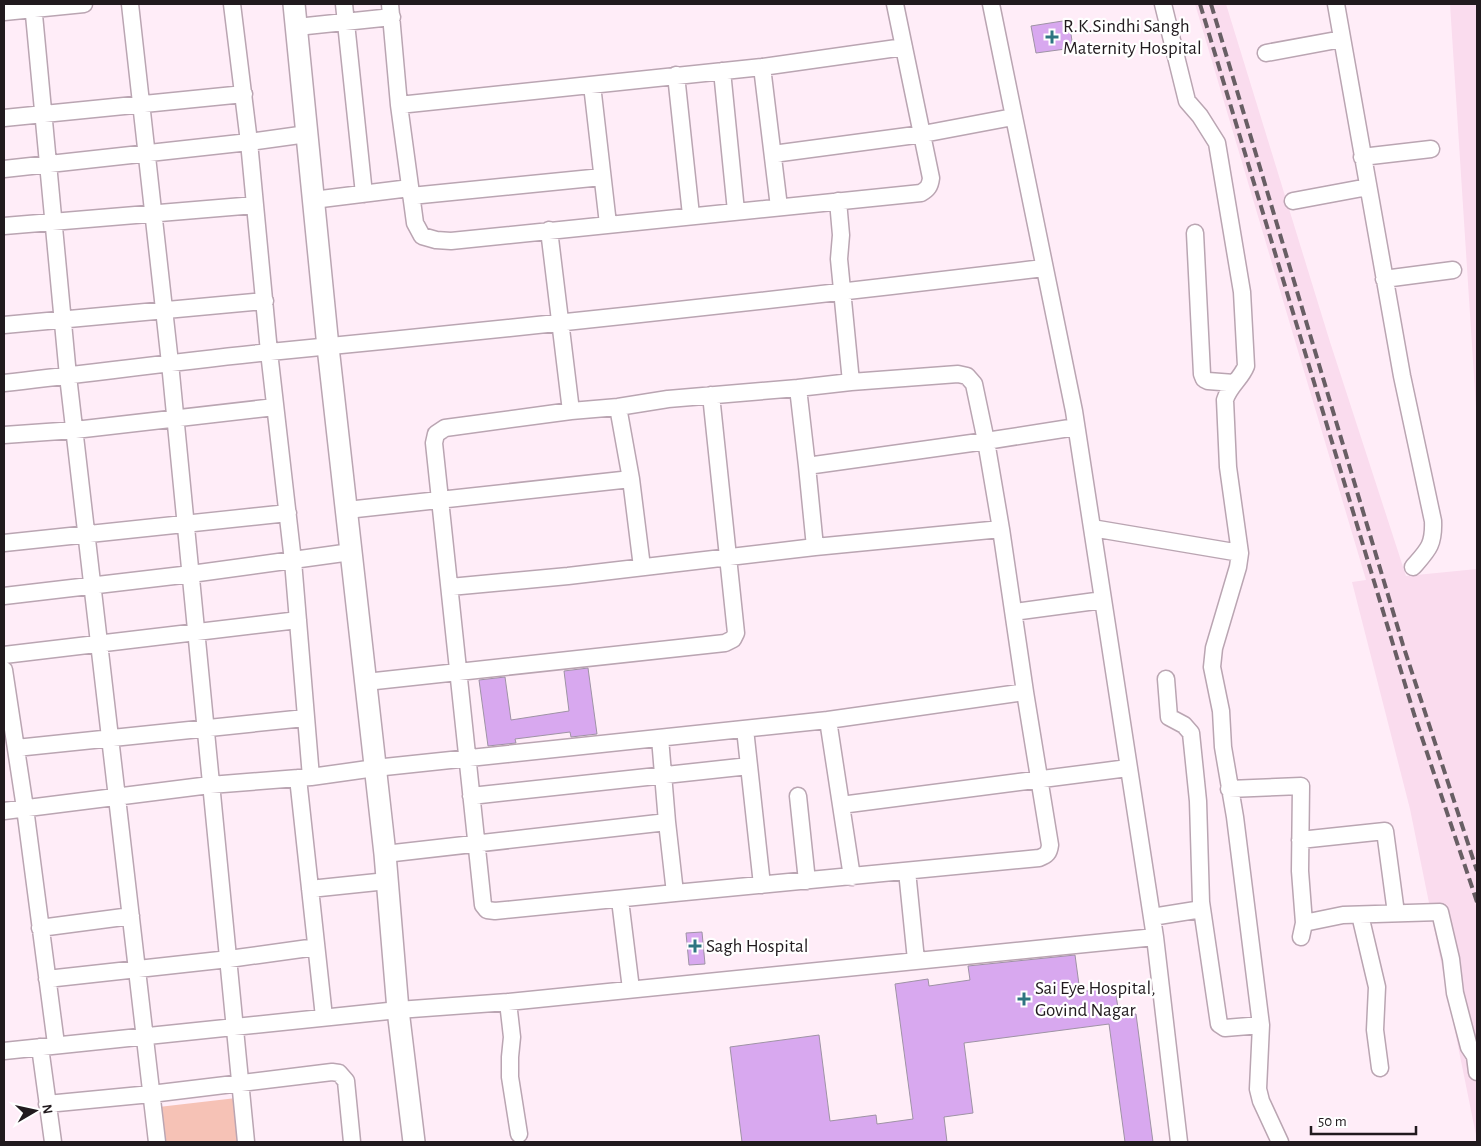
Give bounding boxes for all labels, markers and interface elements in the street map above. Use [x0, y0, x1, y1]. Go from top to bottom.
place label: R.K.Sindhi Sangh Maternity Hospital [1063, 17, 1202, 58]
marker: R.K.Sindhi Sangh Maternity Hospital [1045, 30, 1059, 44]
place label: Sagh Hospital [706, 937, 808, 956]
marker: Sagh Hospital [688, 939, 702, 953]
place label: Sai Eye Hospital, Govind Nagar [1035, 979, 1156, 1020]
marker: Sai Eye Hospital, Govind Nagar [1017, 992, 1031, 1006]
north arrow [10, 1086, 60, 1136]
text: N [39, 1103, 55, 1115]
scale bar [1311, 1104, 1416, 1136]
text: 50 m [1318, 1114, 1347, 1129]

